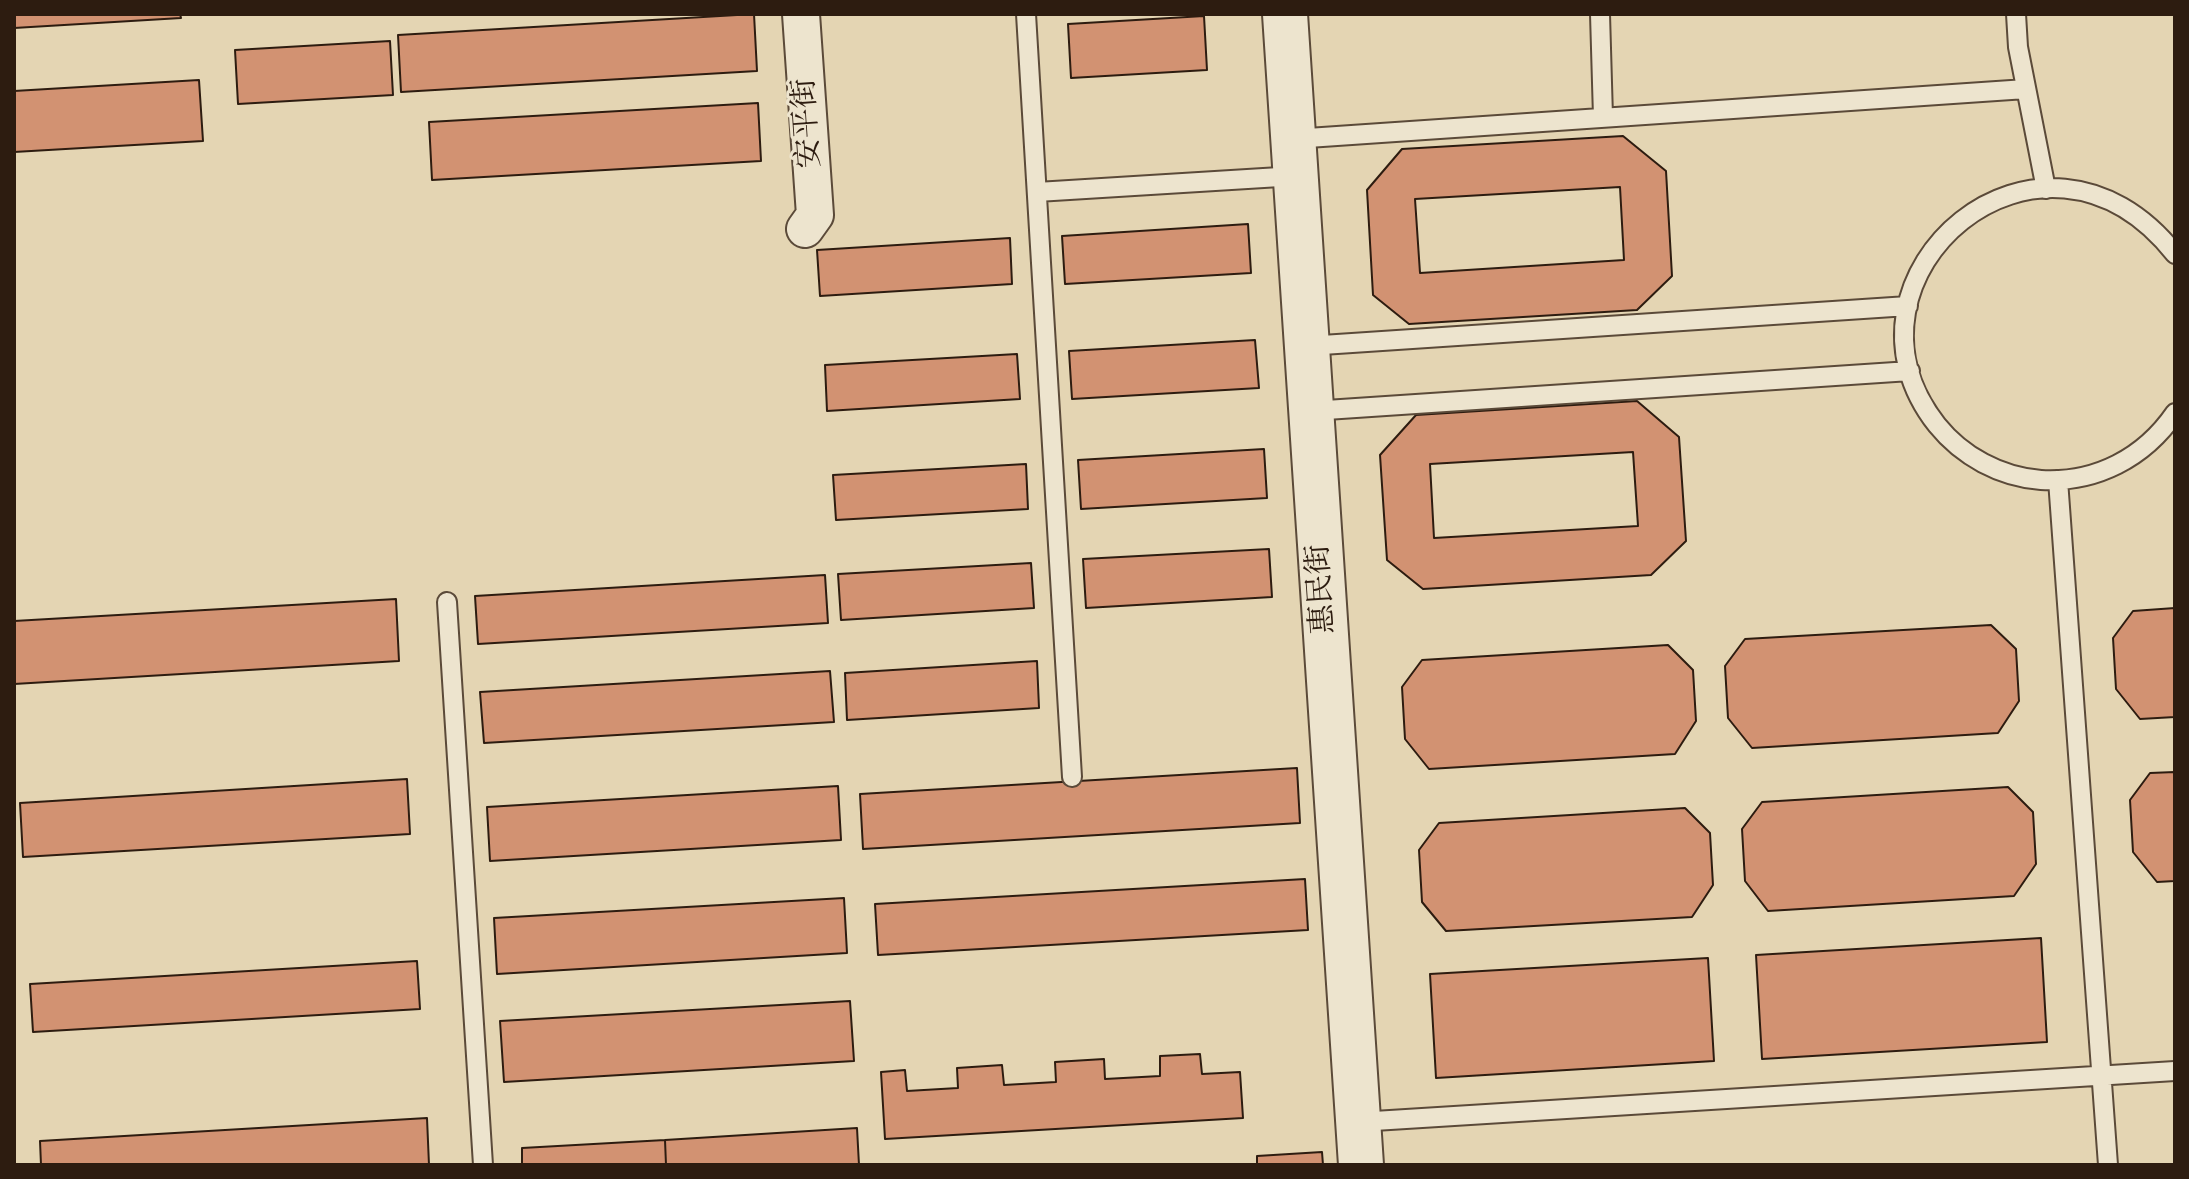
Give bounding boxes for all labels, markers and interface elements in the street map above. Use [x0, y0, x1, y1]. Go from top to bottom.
street label: 安平街 [788, 77, 830, 169]
street label: 惠民街 [1302, 543, 1344, 635]

